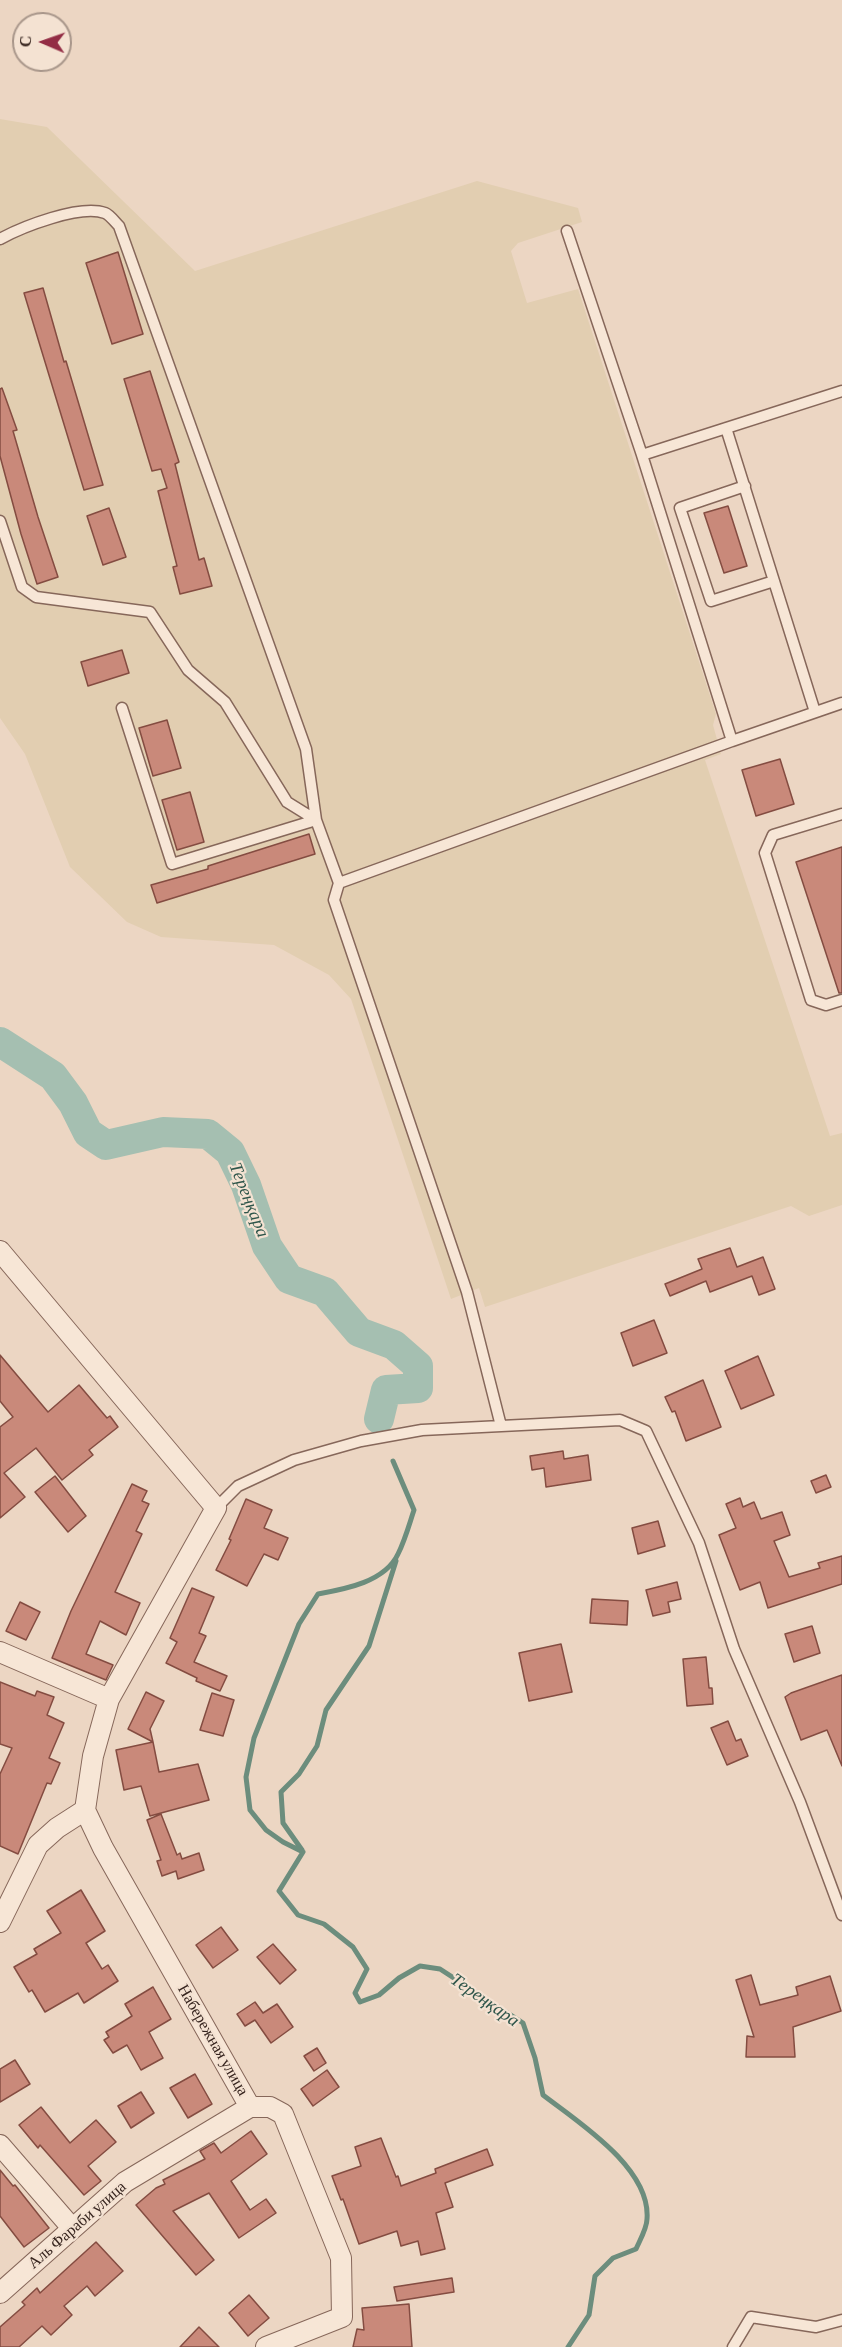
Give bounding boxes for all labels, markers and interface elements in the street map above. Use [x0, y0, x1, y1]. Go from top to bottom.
north arrow [12, 12, 72, 72]
text: С [17, 35, 34, 47]
water label: Тереңқара [224, 1159, 274, 1241]
water label: Тереңқара [447, 1969, 523, 2031]
street label: Набережная улица [173, 1981, 253, 2099]
street label: Аль Фараби улица [24, 2177, 130, 2273]

